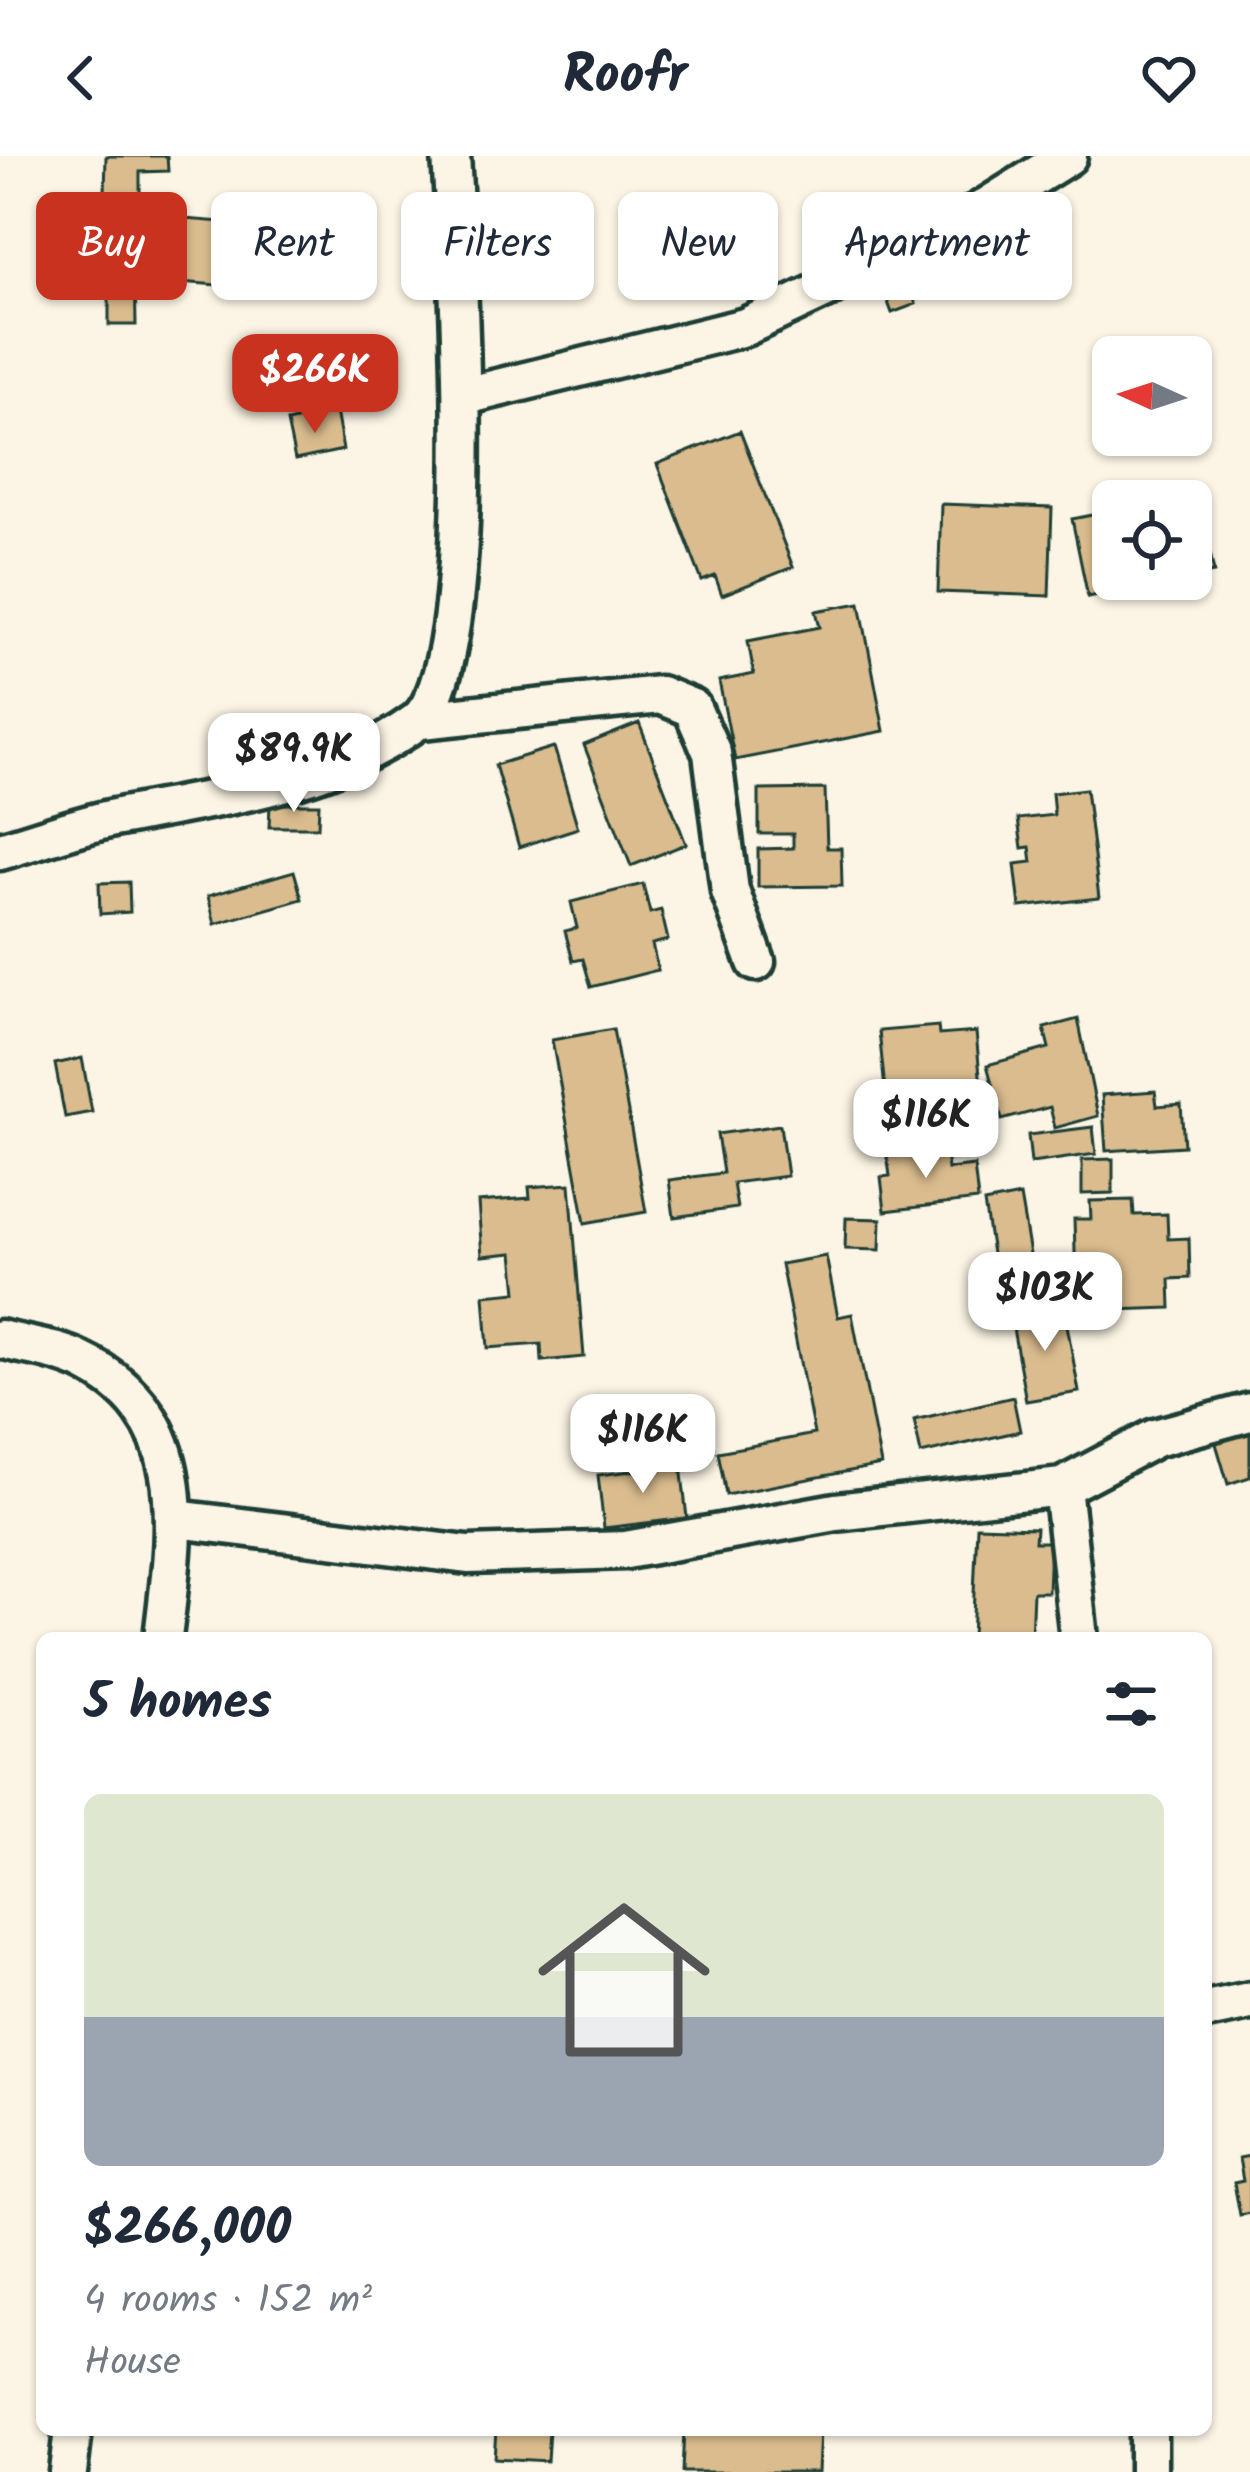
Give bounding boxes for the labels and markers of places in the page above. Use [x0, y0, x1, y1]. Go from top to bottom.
pin: $266K [231, 334, 399, 436]
pin: $89.9K [196, 713, 392, 815]
pin: $116K [842, 1079, 1010, 1181]
pin: $103K [961, 1252, 1129, 1354]
pin: $116K [559, 1394, 727, 1496]

